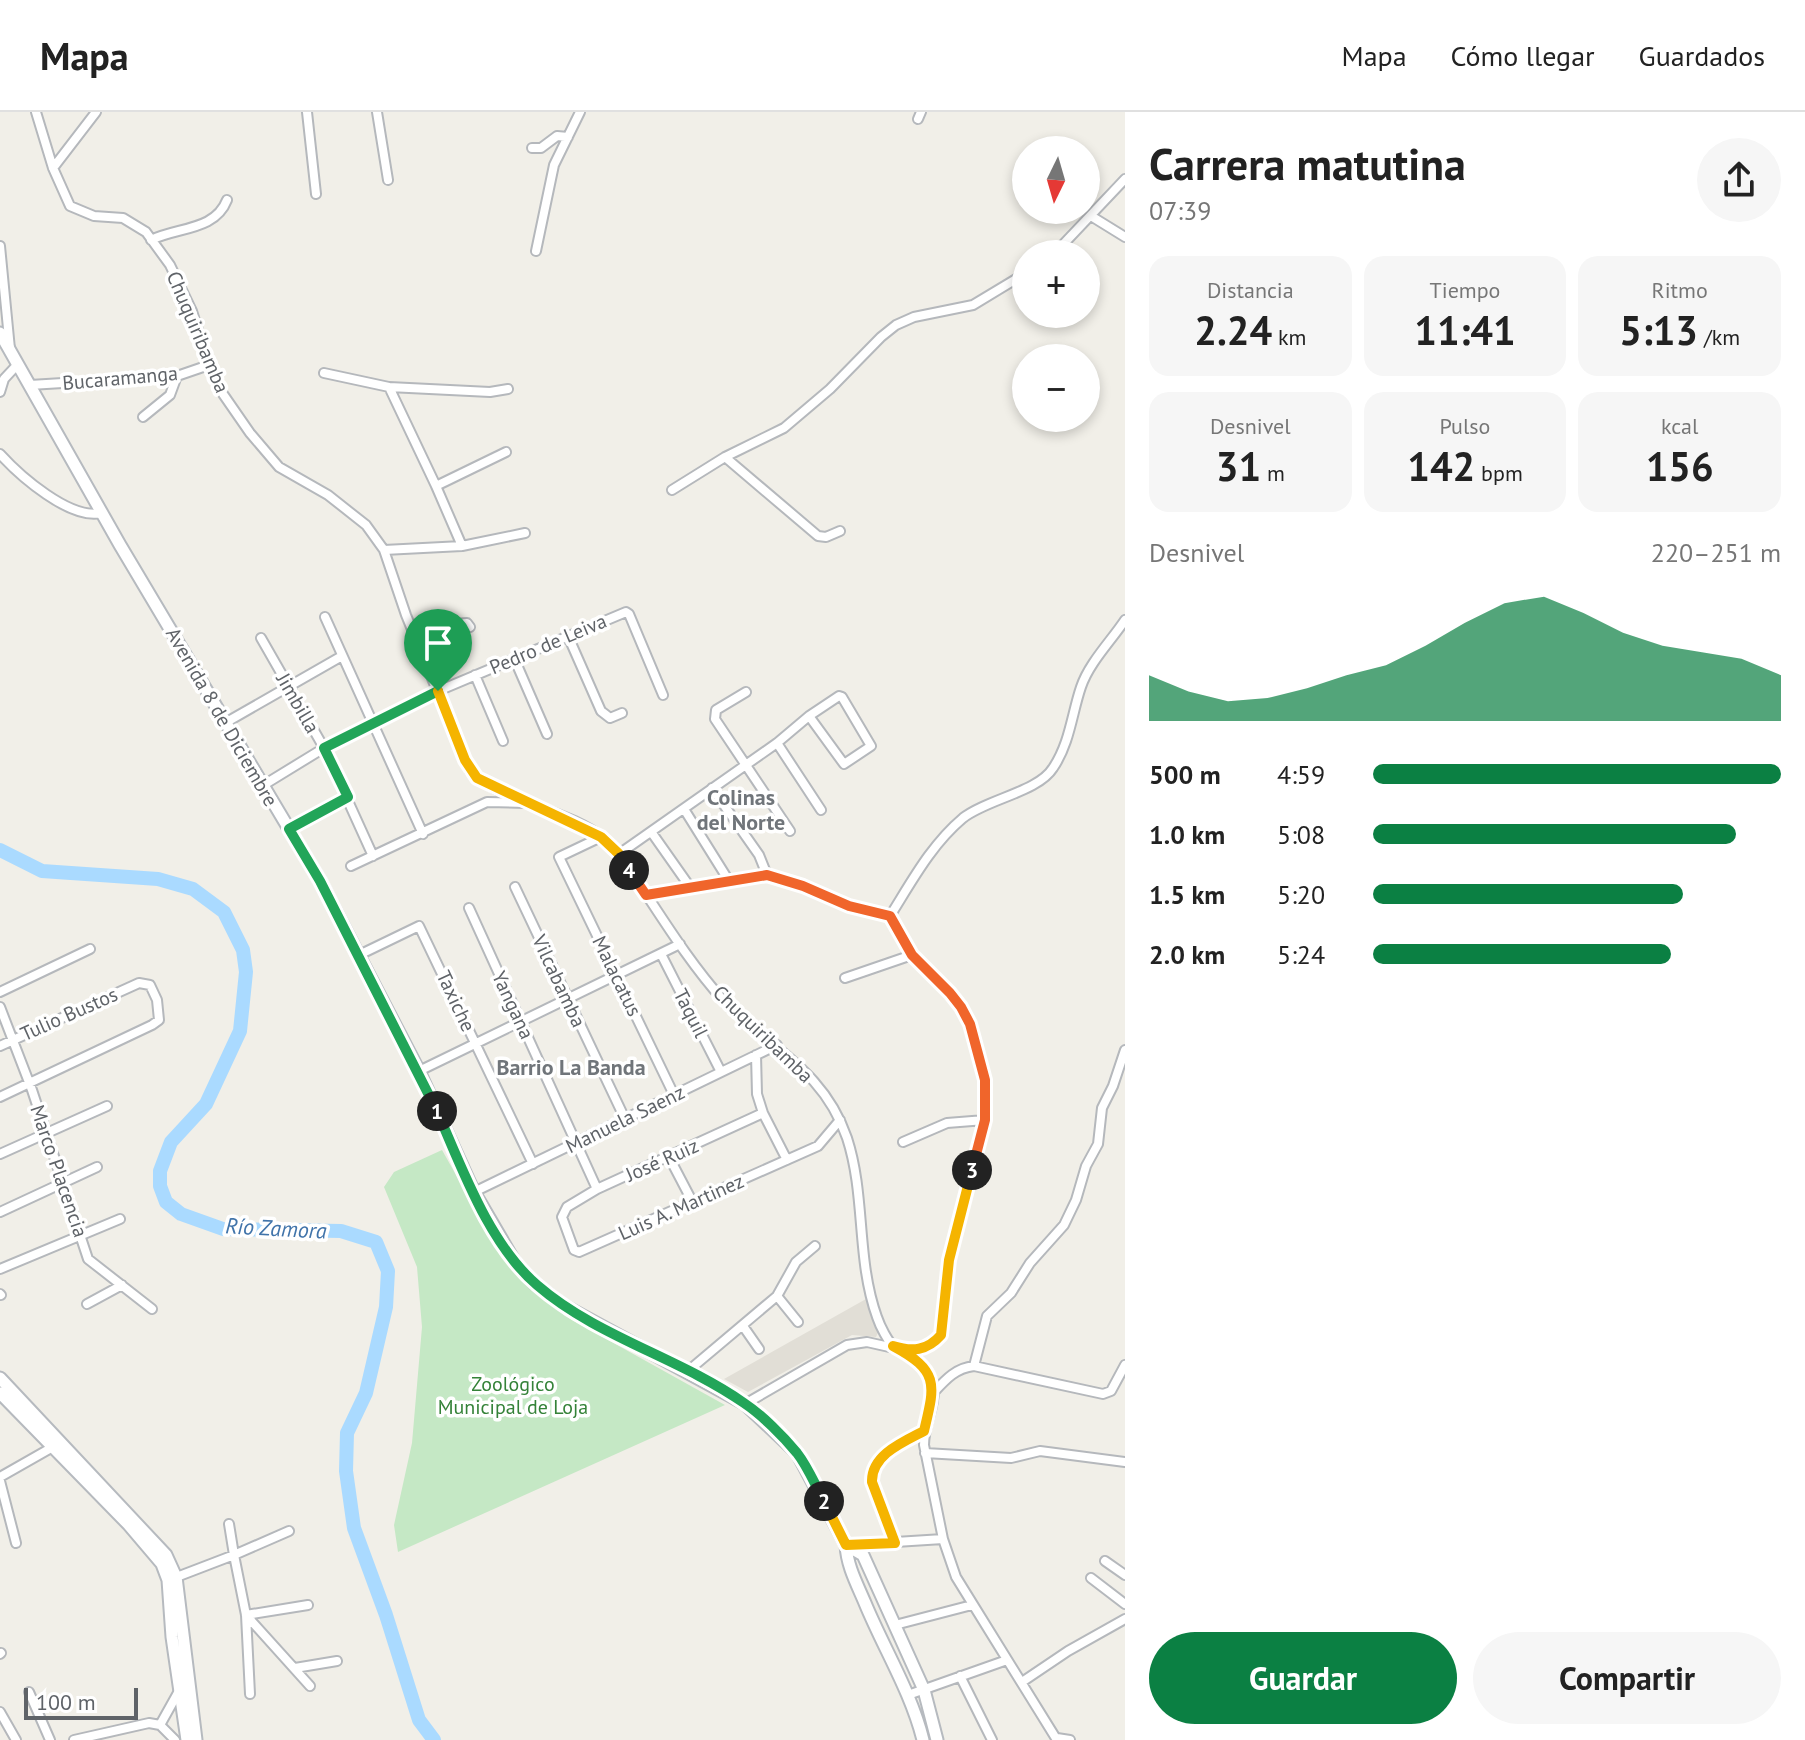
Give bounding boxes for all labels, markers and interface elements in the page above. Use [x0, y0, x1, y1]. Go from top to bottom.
text: Mapa [40, 31, 129, 80]
text: Mapa [1342, 37, 1407, 74]
text: Cómo llegar [1451, 37, 1595, 74]
text: Guardados [1639, 37, 1765, 74]
text: Carrera matutina [1149, 135, 1466, 192]
north arrow [1012, 136, 1100, 224]
map controls [1012, 136, 1100, 432]
button: share [1697, 138, 1781, 222]
text: 07:39 [1149, 194, 1211, 227]
button: + [1012, 240, 1100, 328]
street label: Chuquiribamba [161, 267, 235, 397]
text: Distancia [1207, 276, 1294, 304]
text: Tiempo [1430, 276, 1500, 304]
text: Ritmo [1652, 276, 1708, 304]
text: 2.24 [1194, 304, 1272, 356]
text: 11:41 [1414, 304, 1516, 356]
text: 5:13 [1619, 304, 1698, 356]
text: km [1272, 323, 1306, 351]
text: /km [1698, 323, 1740, 351]
button: − [1012, 344, 1100, 432]
street label: Bucaramanga [61, 360, 179, 396]
text: Desnivel [1210, 412, 1291, 440]
text: Pulso [1440, 412, 1490, 440]
text: kcal [1661, 412, 1698, 440]
text: 31 [1216, 440, 1261, 492]
text: 142 [1407, 440, 1475, 492]
text: 156 [1646, 440, 1714, 492]
text: m [1261, 459, 1285, 487]
text: bpm [1475, 459, 1523, 487]
text: Desnivel [1149, 536, 1244, 569]
text: 220–251 m [1651, 536, 1781, 569]
street label: Pedro de Leiva [486, 608, 610, 680]
pin [404, 609, 472, 691]
icon: arrive [416, 621, 460, 665]
street label: Avenida 8 de Diciembre [160, 623, 284, 811]
street label: Jimbilla [270, 667, 326, 738]
text: 500 m [1149, 758, 1221, 791]
text: 4:59 [1277, 758, 1325, 791]
district label: Colinas del Norte [697, 783, 785, 836]
text: 1.0 km [1149, 818, 1225, 851]
text: 5:08 [1277, 818, 1325, 851]
pin: 4 [609, 850, 649, 890]
text: 4 [623, 856, 635, 884]
text: 1.5 km [1149, 878, 1225, 911]
text: 5:20 [1277, 878, 1325, 911]
street label: Vilcabamba [526, 930, 592, 1031]
street label: Malacatus [586, 931, 648, 1021]
text: 2.0 km [1149, 938, 1225, 971]
text: 5:24 [1277, 938, 1325, 971]
street label: Taxiche [431, 966, 481, 1036]
street label: Yangana [486, 967, 540, 1043]
street label: Chuquiribamba [707, 980, 819, 1088]
street label: Tulio Bustos [16, 981, 122, 1047]
street label: Taquil [668, 984, 714, 1042]
district label: Barrio La Banda [496, 1053, 646, 1081]
street label: Manuela Saenz [561, 1079, 689, 1159]
pin: 1 [417, 1091, 457, 1131]
text: 1 [431, 1097, 443, 1125]
street label: Marco Placencia [24, 1101, 94, 1241]
street label: José Ruiz [621, 1132, 703, 1188]
pin: 3 [952, 1150, 992, 1190]
text: 3 [966, 1156, 978, 1184]
street label: Luis A. Martinez [614, 1168, 748, 1246]
water label: Río Zamora [225, 1211, 328, 1245]
park label: Zoológico Municipal de Loja [438, 1371, 588, 1420]
pin: 2 [804, 1481, 844, 1521]
text: 2 [818, 1487, 830, 1515]
button: Guardar [1149, 1632, 1457, 1724]
button: Compartir [1473, 1632, 1781, 1724]
scale bar [24, 1684, 138, 1720]
text: 100 m [36, 1688, 96, 1716]

